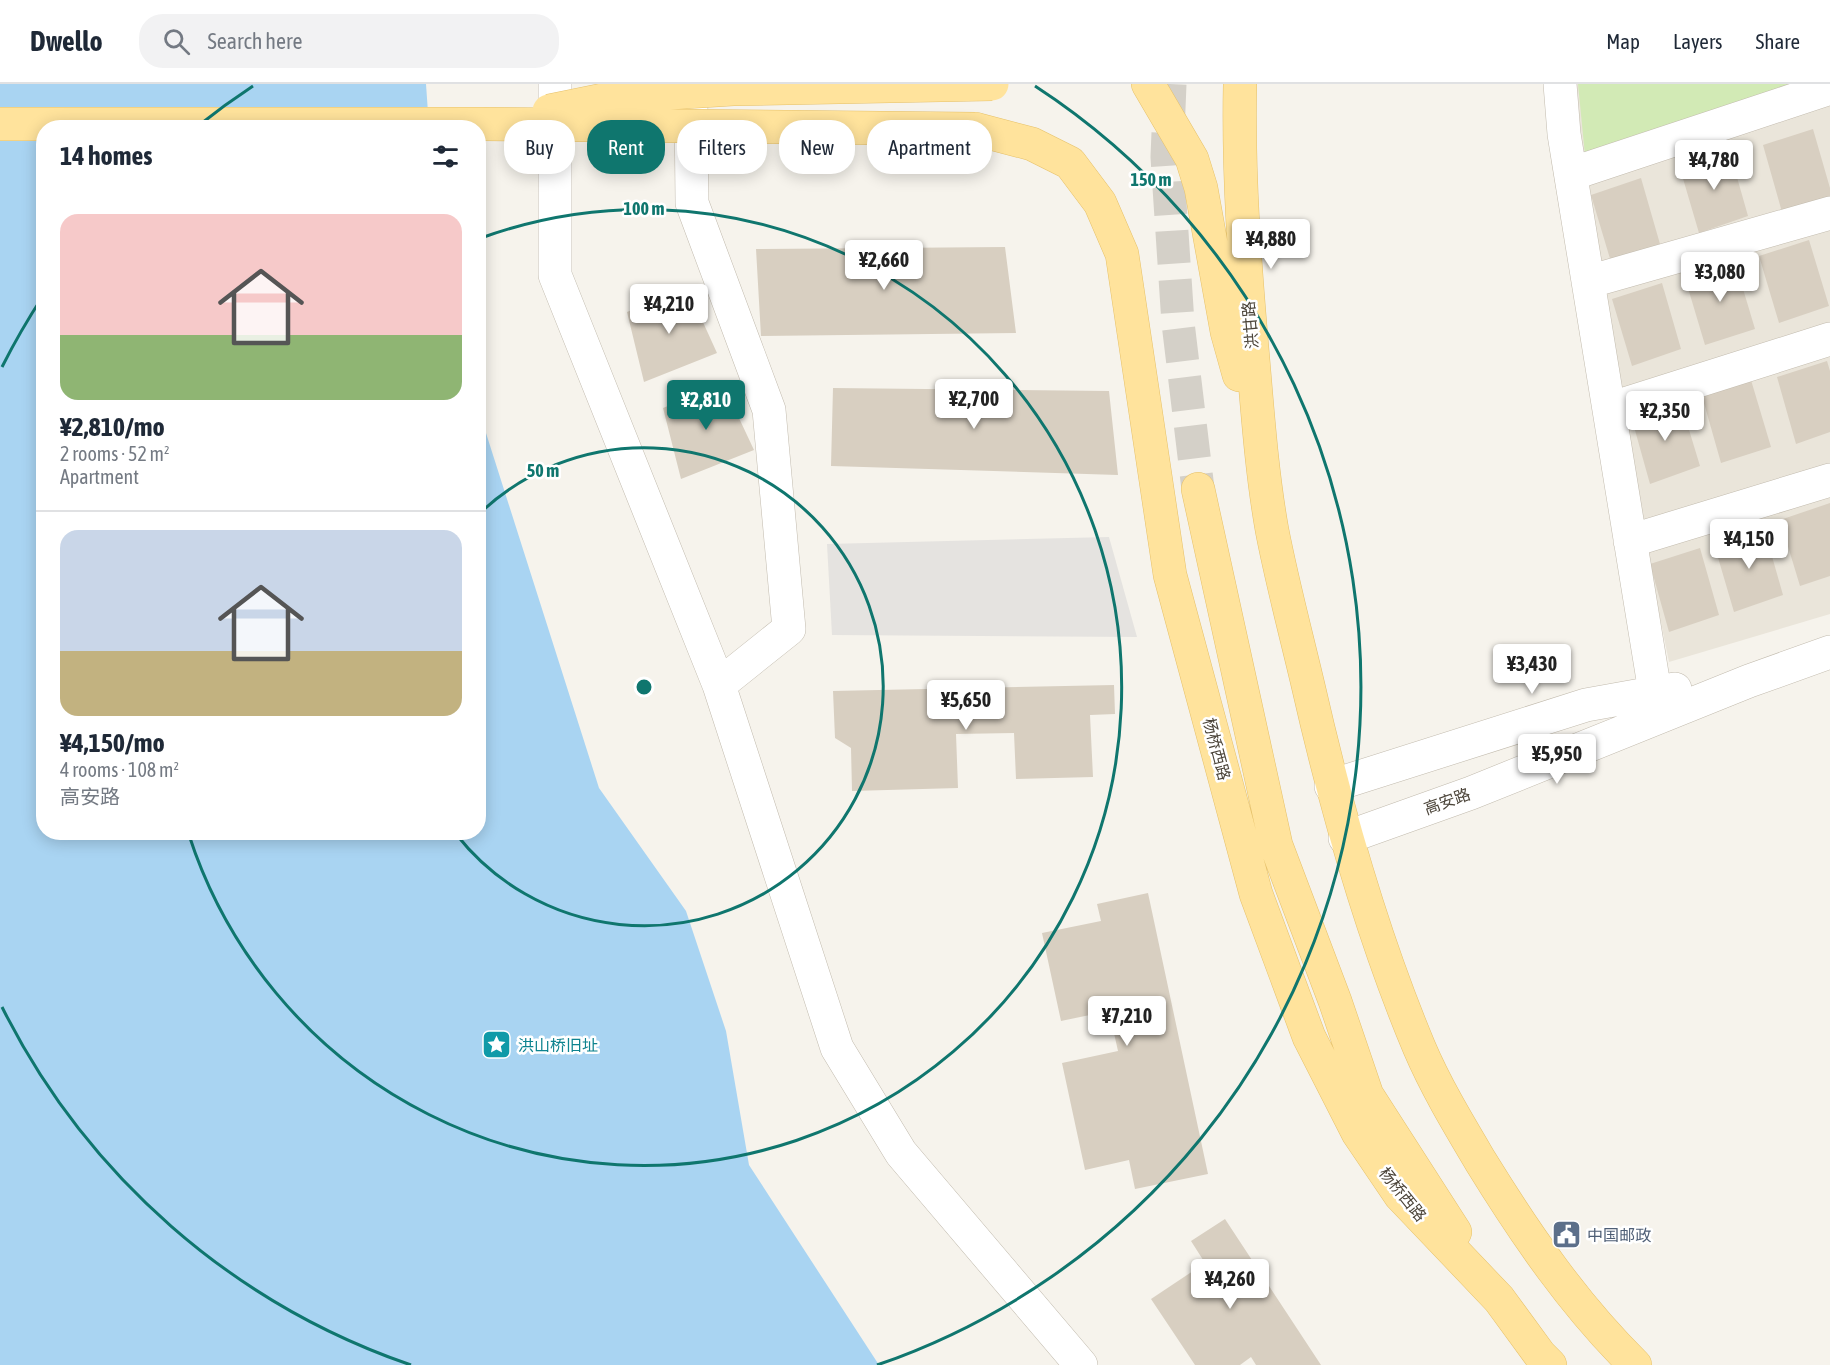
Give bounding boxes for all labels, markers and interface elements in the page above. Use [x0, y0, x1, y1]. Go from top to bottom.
search box [139, 14, 559, 68]
text: Dwello [30, 25, 103, 57]
icon: search [160, 25, 193, 58]
text: Search here [208, 28, 302, 54]
text: Map [1606, 29, 1640, 53]
text: Layers [1673, 29, 1723, 53]
text: Share [1756, 29, 1800, 53]
chip: Buy [504, 120, 575, 174]
chip: Rent [587, 120, 665, 174]
chip: Filters [677, 120, 767, 174]
chip: New [779, 120, 855, 174]
chip: Apartment [867, 120, 992, 174]
icon: filters [429, 140, 462, 173]
pin: ¥4,780 [1665, 140, 1763, 191]
text: 14 homes [60, 141, 153, 171]
text: ¥4,780 [1689, 148, 1739, 171]
text: 150 m [1131, 169, 1171, 190]
text: 100 m [624, 198, 664, 219]
pin: ¥4,880 [1222, 219, 1320, 270]
text: ¥4,880 [1246, 227, 1296, 250]
pin: ¥2,660 [835, 240, 933, 291]
text: ¥2,660 [859, 248, 909, 271]
pin: ¥3,080 [1671, 252, 1769, 303]
icon: home [207, 253, 315, 361]
text: ¥3,080 [1695, 260, 1745, 283]
pin: ¥4,210 [620, 284, 718, 335]
text: ¥4,210 [644, 292, 694, 315]
street label: 洪甘路 [1239, 300, 1261, 350]
pin: ¥2,700 [925, 379, 1023, 430]
pin: ¥2,810 [657, 380, 755, 431]
text: ¥2,700 [949, 387, 999, 410]
text: ¥2,810 [681, 388, 731, 411]
pin: ¥2,350 [1616, 391, 1714, 442]
text: ¥2,350 [1640, 399, 1690, 422]
text: ¥2,810/mo [60, 412, 165, 442]
text: 2 rooms · 52 m² [60, 442, 170, 465]
text: 50 m [527, 460, 559, 481]
text: Apartment [60, 465, 139, 488]
pin: ¥4,150 [1700, 519, 1798, 570]
text: ¥4,150 [1724, 527, 1774, 550]
icon: home [207, 569, 315, 677]
pin: ¥3,430 [1483, 644, 1581, 695]
text: ¥3,430 [1507, 652, 1557, 675]
centre of rings [634, 677, 654, 697]
pin: ¥5,650 [917, 680, 1015, 731]
text: ¥5,650 [941, 688, 991, 711]
street label: 杨桥西路 [1200, 716, 1234, 782]
text: ¥4,150/mo [60, 728, 165, 758]
pin: ¥5,950 [1508, 734, 1606, 785]
text: ¥5,950 [1532, 742, 1582, 765]
text: 4 rooms · 108 m² [60, 758, 179, 781]
street label: 高安路 [1421, 784, 1473, 818]
text: 高安路 [60, 785, 120, 808]
pin: ¥7,210 [1078, 996, 1176, 1047]
text: ¥7,210 [1102, 1004, 1152, 1027]
place icon: 洪山桥旧址 [481, 1029, 513, 1061]
place label: 洪山桥旧址 [518, 1036, 598, 1054]
street label: 杨桥西路 [1376, 1163, 1430, 1225]
public building icon: 中国邮政 [1550, 1219, 1582, 1251]
place label: 中国邮政 [1587, 1226, 1651, 1244]
pin: ¥4,260 [1181, 1259, 1279, 1310]
text: ¥4,260 [1205, 1267, 1255, 1290]

